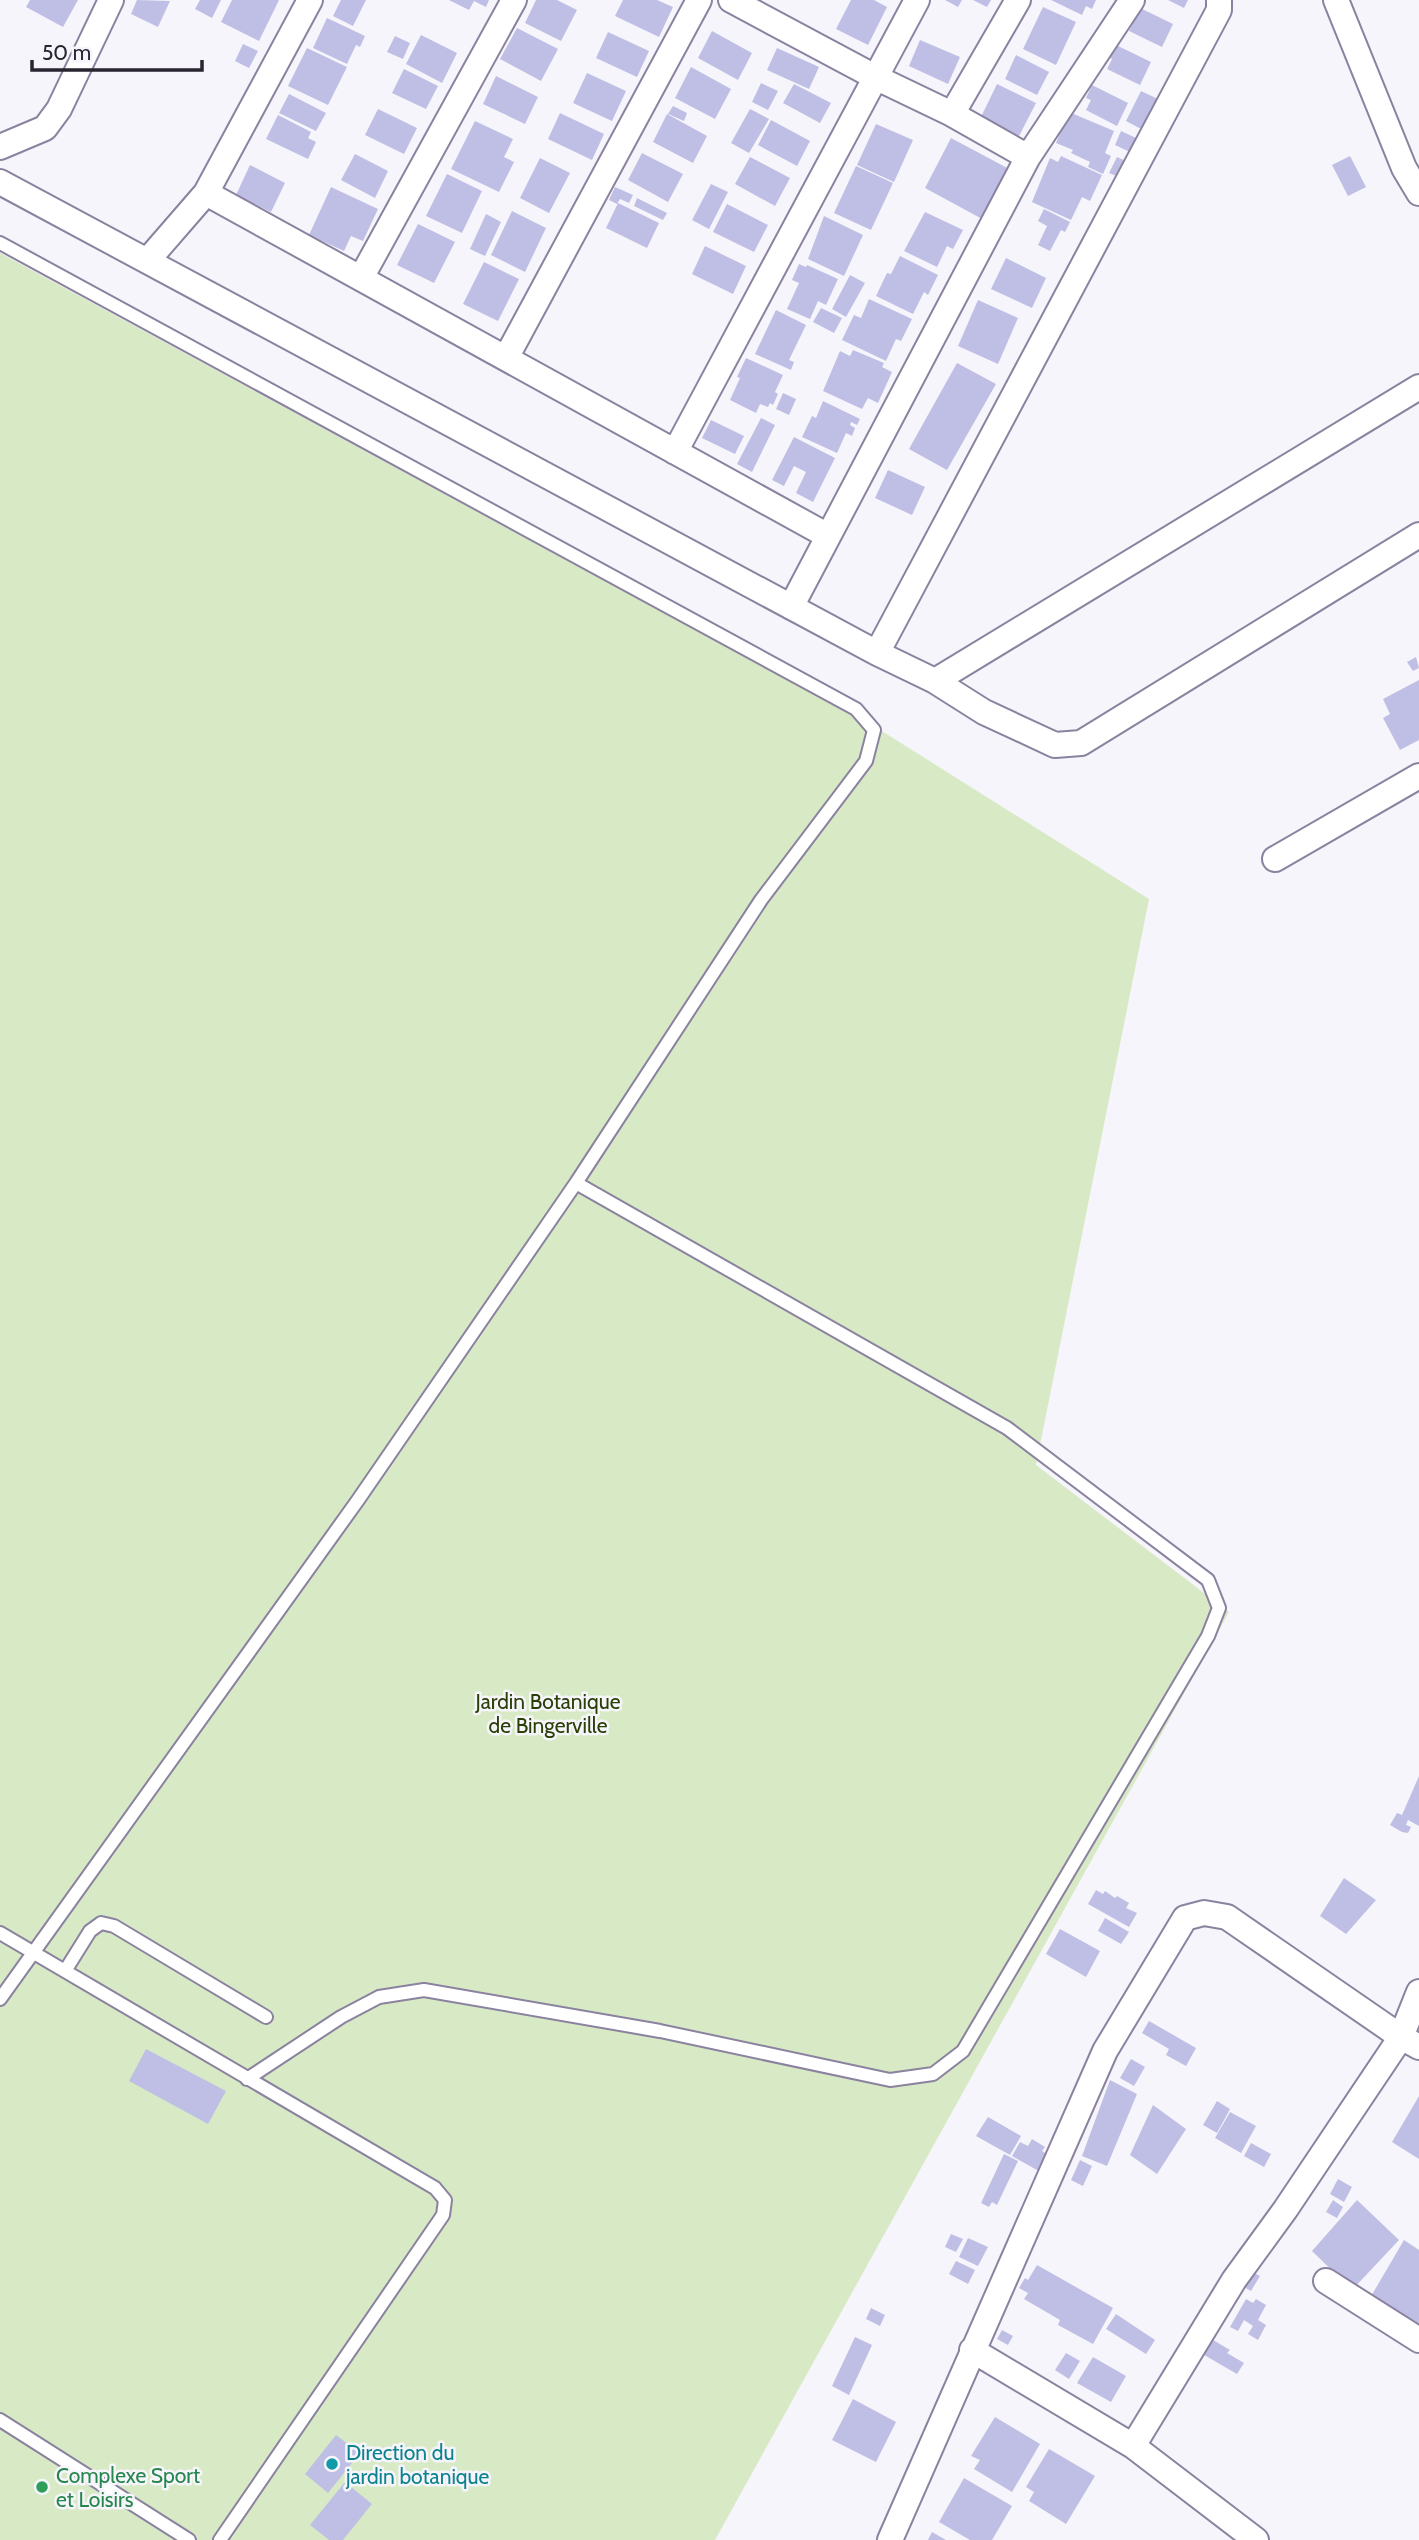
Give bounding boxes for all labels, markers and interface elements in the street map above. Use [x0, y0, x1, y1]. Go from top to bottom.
scale bar [32, 28, 201, 72]
text: 50 m [42, 40, 91, 65]
park label: Jardin Botanique de Bingerville [475, 1689, 621, 1738]
place label: Direction du jardin botanique [345, 2440, 490, 2490]
marker: Direction du jardin botanique [324, 2456, 340, 2472]
place label: Complexe Sport et Loisirs [56, 2463, 200, 2512]
marker: Complexe Sport et Loisirs [34, 2479, 50, 2495]

